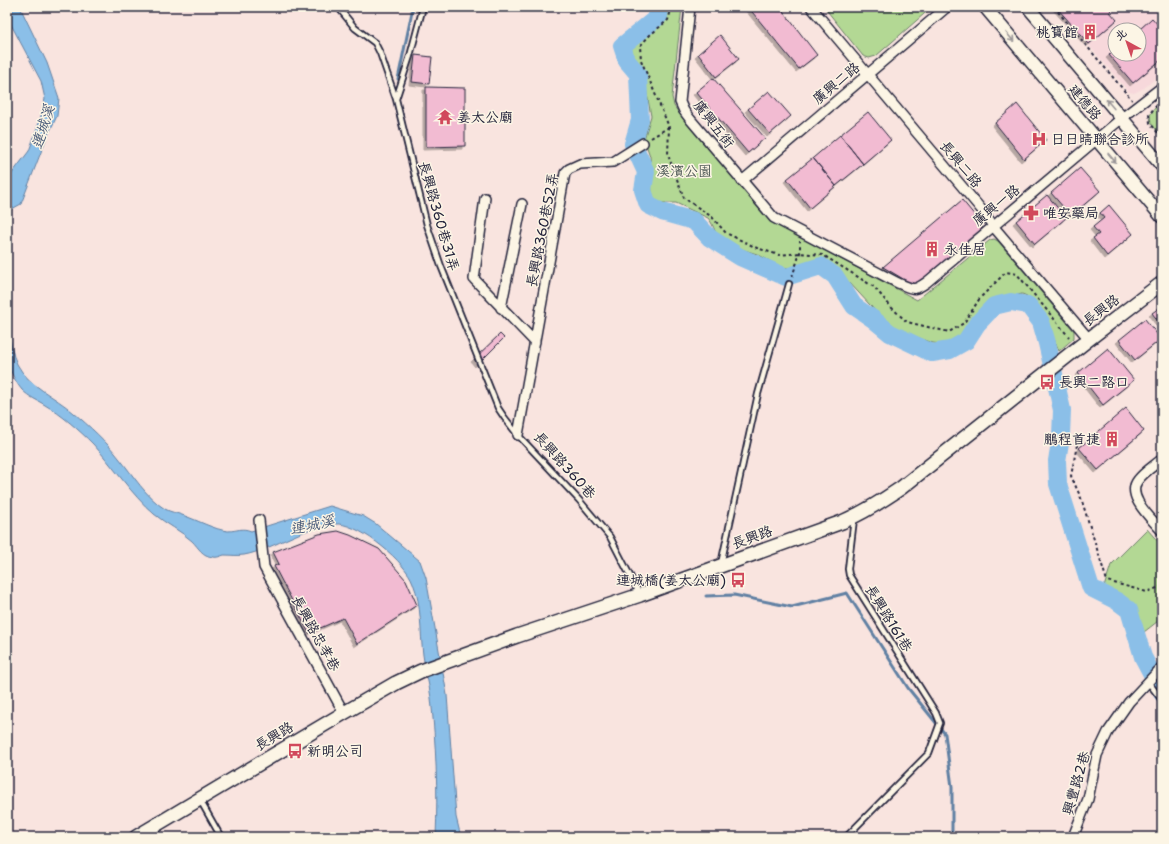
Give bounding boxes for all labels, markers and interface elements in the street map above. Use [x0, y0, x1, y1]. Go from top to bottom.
north arrow [1107, 22, 1147, 62]
place label: 桃寶館 [1036, 23, 1078, 41]
building icon: 桃寶館 [1081, 23, 1099, 41]
text: 北 [1112, 25, 1130, 44]
one-way arrow [1006, 31, 1015, 42]
street label: 廣興二路 [809, 58, 863, 108]
street label: 建德路 [1065, 80, 1105, 124]
street label: 廣興五街 [690, 96, 738, 152]
one-way arrow [1105, 99, 1114, 109]
water label: 連城溪 [27, 102, 59, 151]
temple icon: 姜太公廟 [436, 108, 454, 126]
place label: 姜太公廟 [457, 108, 513, 126]
hospital icon: 日日晴聯合診所 [1030, 130, 1048, 148]
place label: 日日晴聯合診所 [1051, 130, 1149, 148]
street label: 長興二路 [936, 137, 986, 191]
one-way arrow [1108, 152, 1117, 163]
street label: 長興路360巷31弄 [415, 159, 463, 273]
park label: 溪濱公園 [656, 162, 712, 180]
street label: 長興路360巷52弄 [522, 171, 562, 289]
street label: 廣興一路 [969, 180, 1023, 230]
pharmacy icon: 唯安藥局 [1022, 204, 1040, 222]
place label: 唯安藥局 [1043, 204, 1099, 222]
building icon: 永佳居 [923, 240, 941, 258]
place label: 永佳居 [944, 240, 986, 258]
street label: 長興路 [1079, 290, 1123, 330]
bus stop icon: 長興二路口 [1038, 373, 1056, 391]
place label: 長興二路口 [1059, 373, 1129, 391]
street label: 長興路360巷 [530, 428, 601, 503]
place label: 鵬程首捷 [1044, 430, 1100, 448]
building icon: 鵬程首捷 [1103, 430, 1121, 448]
water label: 連城溪 [288, 510, 337, 539]
street label: 長興路 [729, 521, 775, 553]
place label: 連城橋(姜太公廟) [616, 571, 726, 589]
bus stop icon: 連城橋(姜太公廟) [729, 571, 747, 589]
street label: 長興路161巷 [861, 581, 917, 656]
street label: 長興路忠孝巷 [288, 592, 345, 675]
street label: 長興路 [251, 717, 297, 755]
bus stop icon: 新明公司 [286, 742, 304, 760]
place label: 新明公司 [307, 742, 363, 760]
street label: 興豐路2巷 [1058, 748, 1094, 817]

